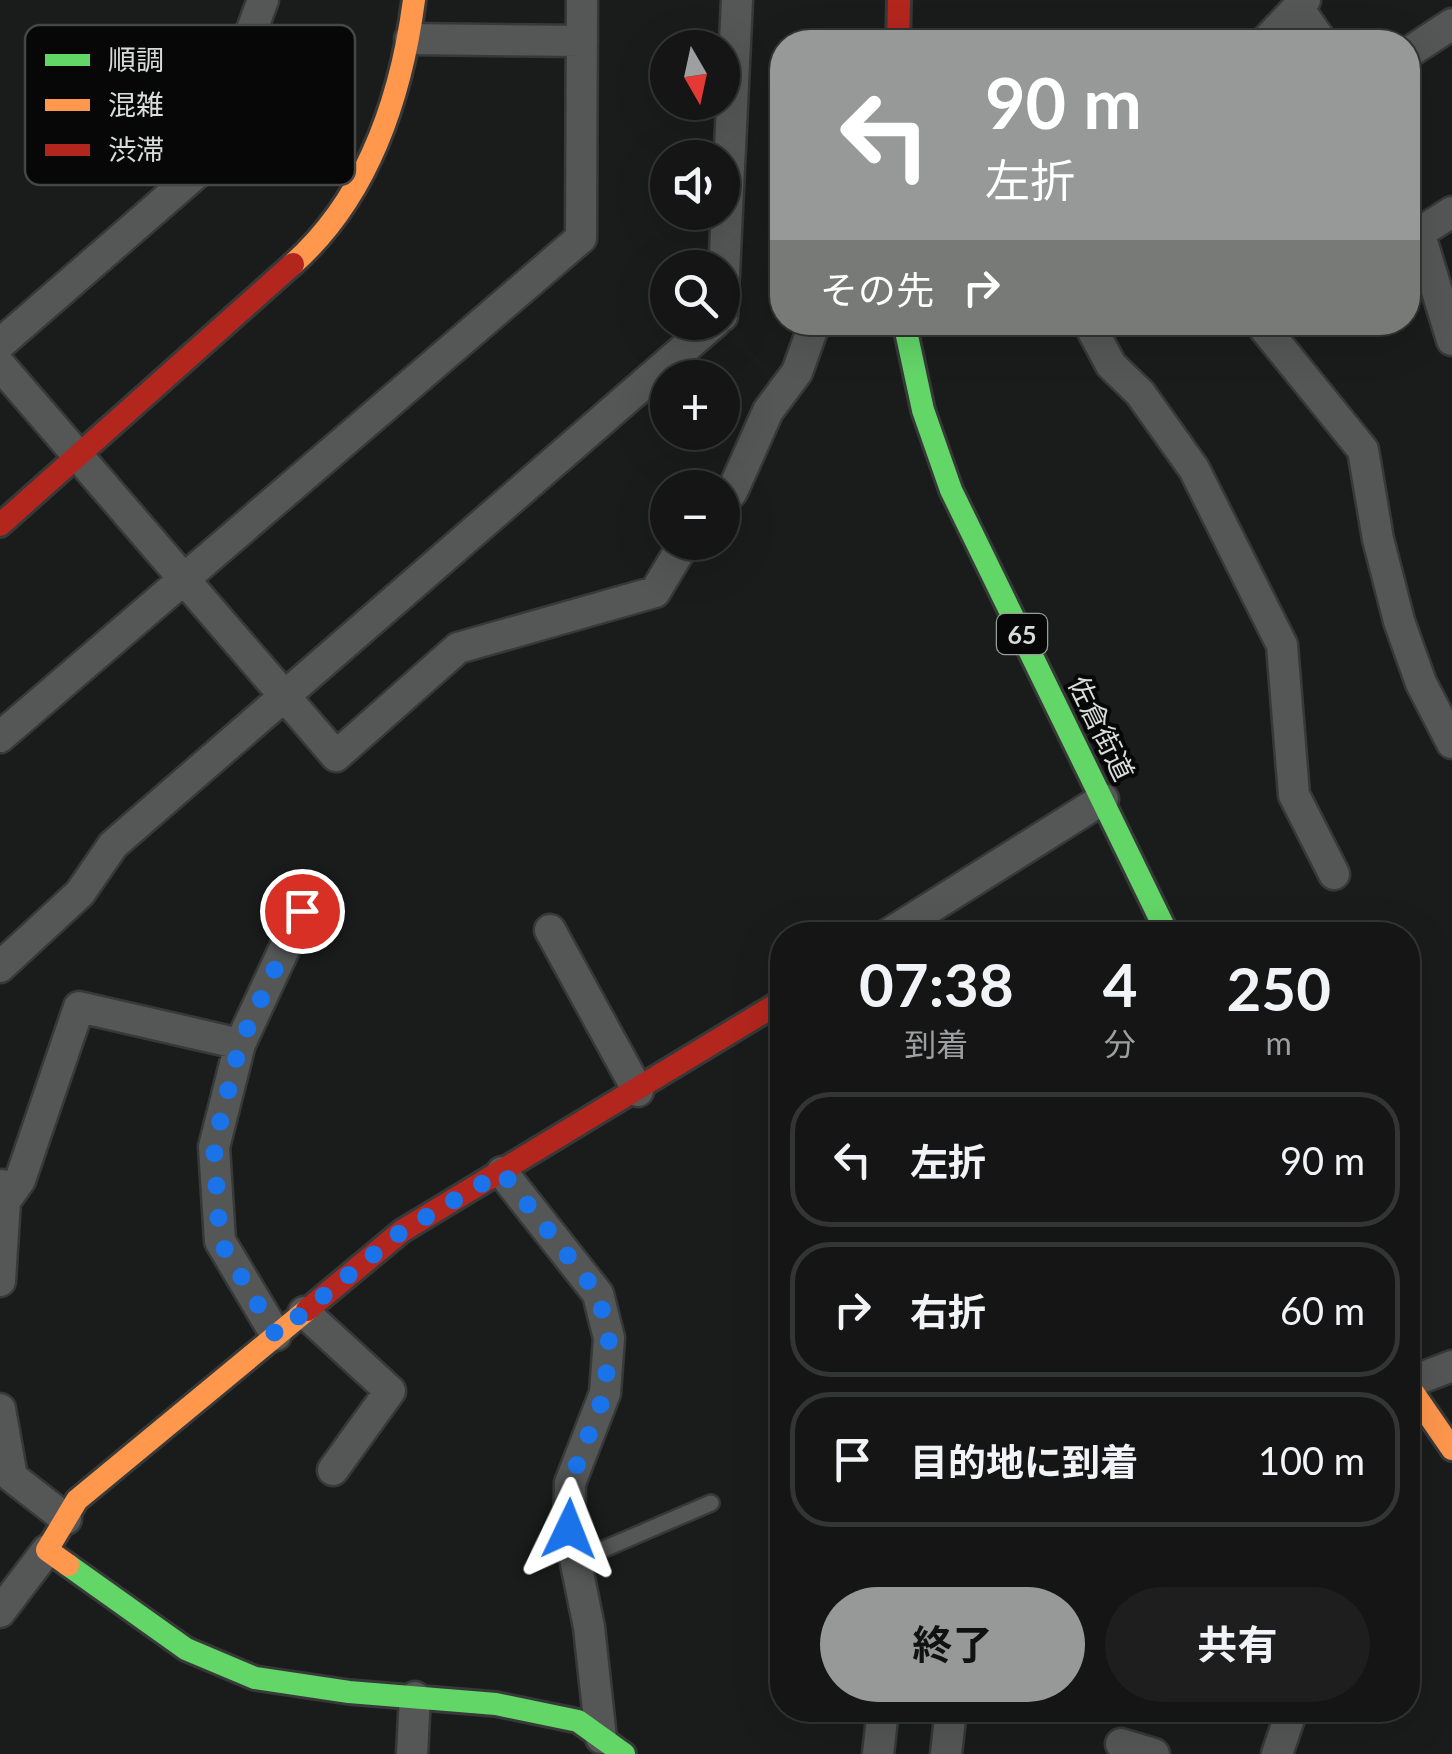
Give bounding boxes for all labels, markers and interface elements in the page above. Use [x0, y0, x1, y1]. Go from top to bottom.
legend [25, 25, 355, 185]
north arrow [650, 30, 740, 120]
map controls [650, 30, 740, 560]
text: 順調 [108, 42, 164, 76]
text: 90 m [985, 60, 1142, 144]
icon: left [820, 70, 950, 200]
text: 混雑 [108, 87, 164, 121]
text: 渋滞 [108, 132, 164, 166]
button: sound [650, 140, 740, 230]
text: 左折 [985, 153, 1075, 207]
button: search [650, 250, 740, 340]
icon: right [954, 260, 1009, 315]
text: その先 [820, 266, 934, 312]
button: + [650, 360, 740, 450]
button: − [650, 470, 740, 560]
road number: 65 [997, 614, 1047, 654]
street label: 佐倉街道 [1062, 670, 1142, 786]
pin [260, 869, 345, 954]
icon: arrive [275, 884, 330, 939]
text: 07:38 [859, 948, 1014, 1020]
text: 4 [1103, 948, 1138, 1020]
text: 250 [1227, 952, 1331, 1024]
text: m [1266, 1023, 1292, 1062]
text: 到着 [904, 1024, 968, 1063]
text: 分 [1104, 1024, 1136, 1063]
icon: left [825, 1132, 880, 1187]
text: 90 m [1280, 1137, 1365, 1183]
text: 左折 [910, 1138, 986, 1184]
icon: right [825, 1282, 880, 1337]
text: 60 m [1280, 1287, 1365, 1333]
text: 右折 [910, 1288, 986, 1334]
icon: arrive [825, 1432, 880, 1487]
text: 100 m [1258, 1437, 1365, 1483]
text: 目的地に到着 [910, 1438, 1138, 1484]
position arrow [517, 1477, 621, 1581]
button: 終了 [820, 1587, 1085, 1702]
button: 共有 [1105, 1587, 1370, 1702]

